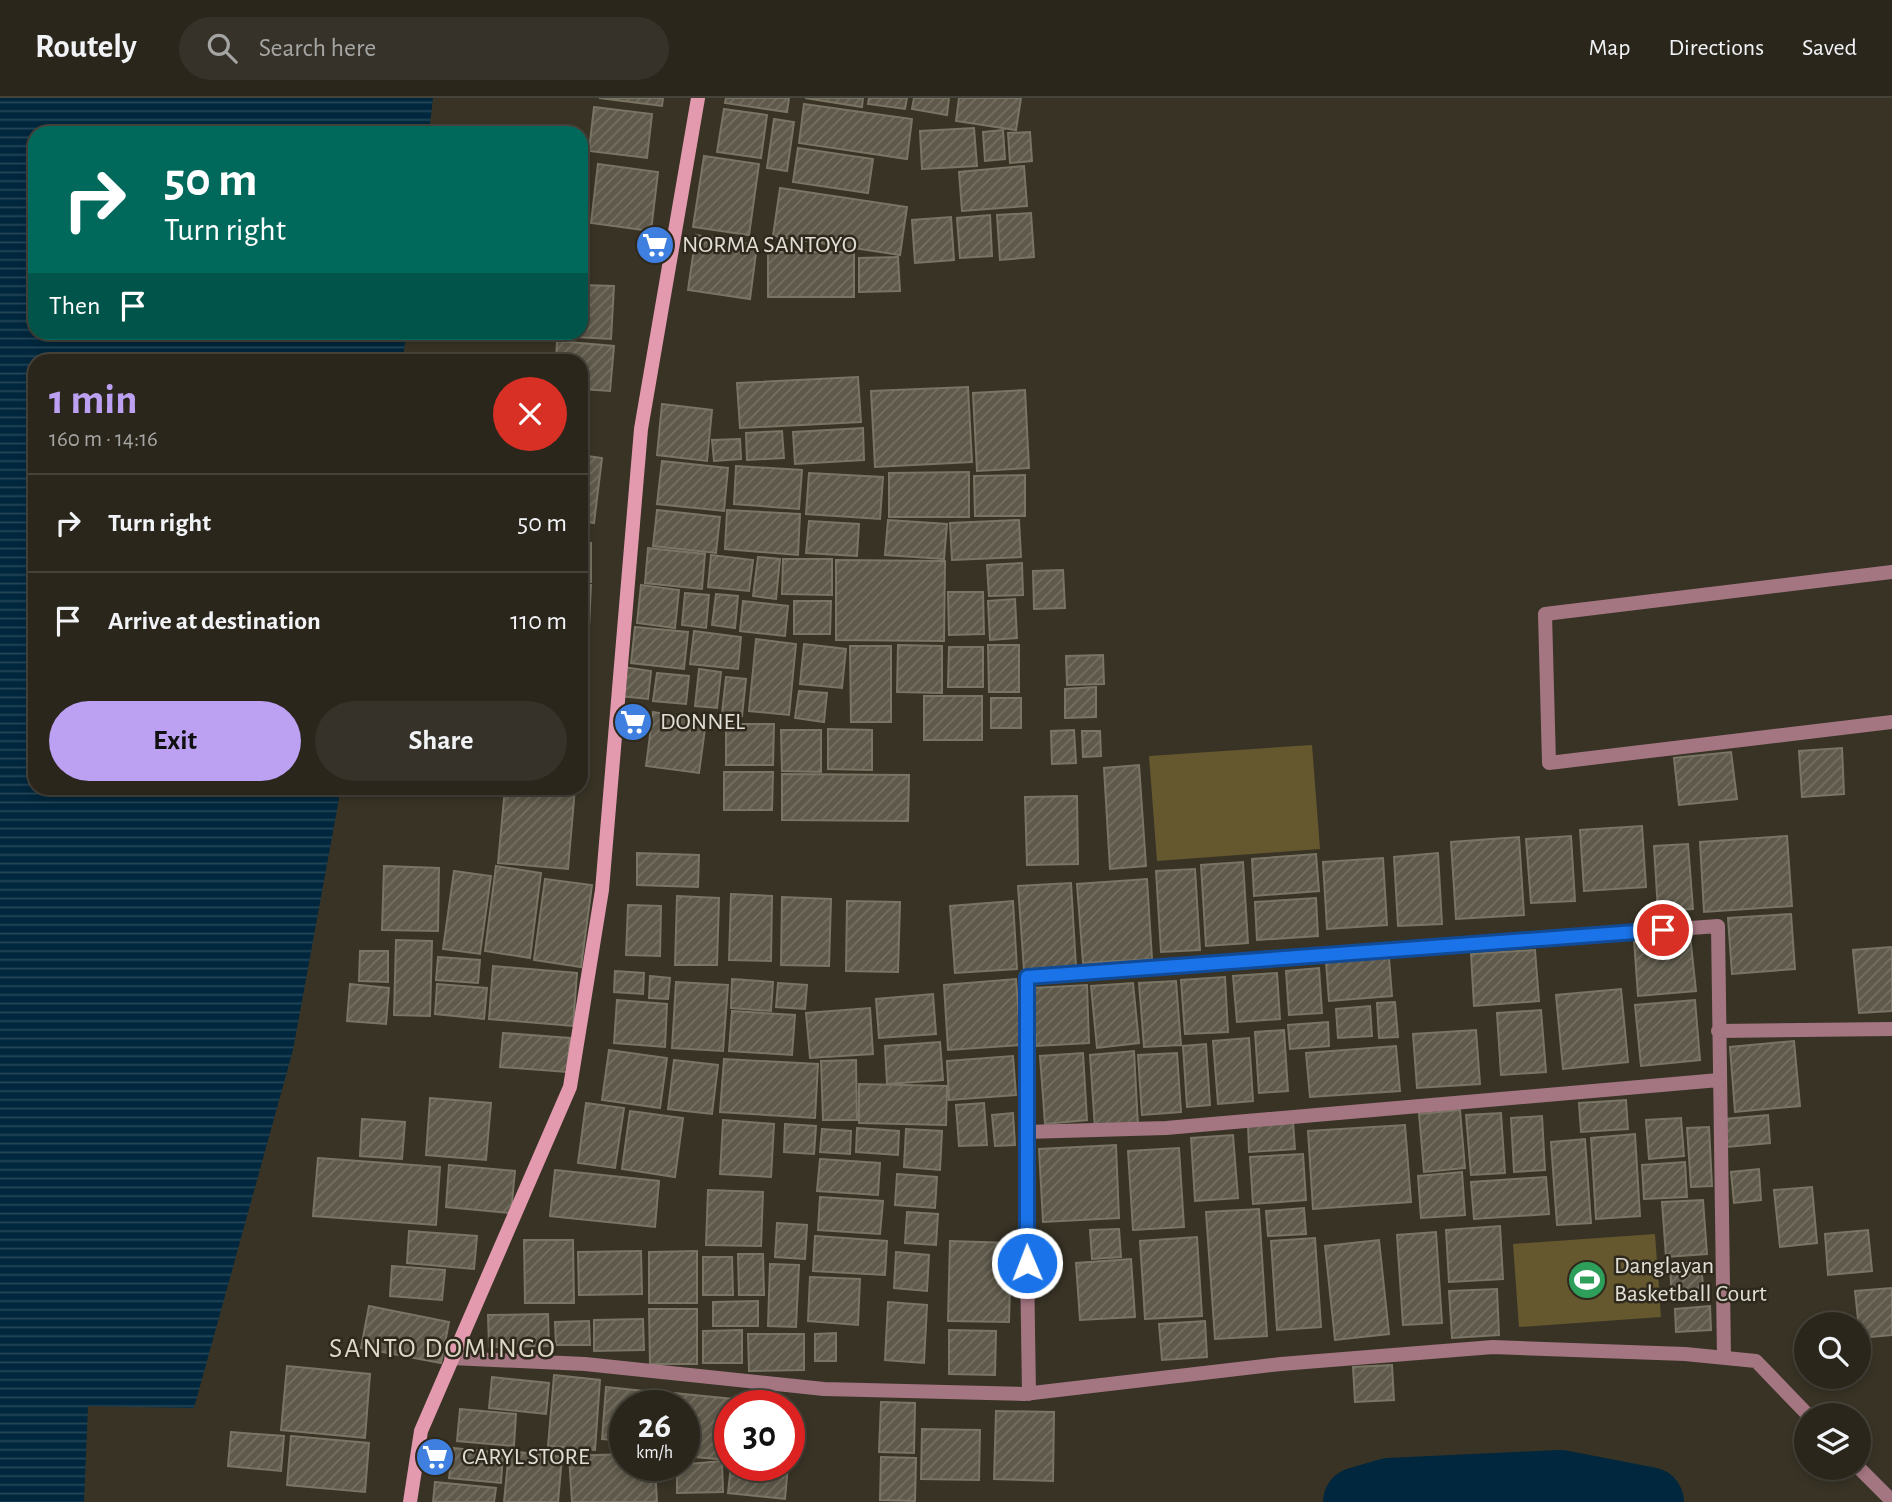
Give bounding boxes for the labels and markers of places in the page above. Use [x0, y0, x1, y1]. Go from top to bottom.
supermarket icon: NORMA SANTOYO [634, 224, 676, 266]
place label: NORMA SANTOYO [682, 233, 857, 257]
supermarket icon: DONNEL [612, 701, 654, 743]
place label: DONNEL [660, 710, 745, 734]
pin [1633, 900, 1693, 960]
place label: Danglayan Basketball Court [1614, 1254, 1767, 1306]
sports icon: Danglayan Basketball Court [1566, 1259, 1608, 1301]
supermarket icon: CARYL STORE [414, 1436, 456, 1478]
place label: CARYL STORE [462, 1445, 590, 1469]

